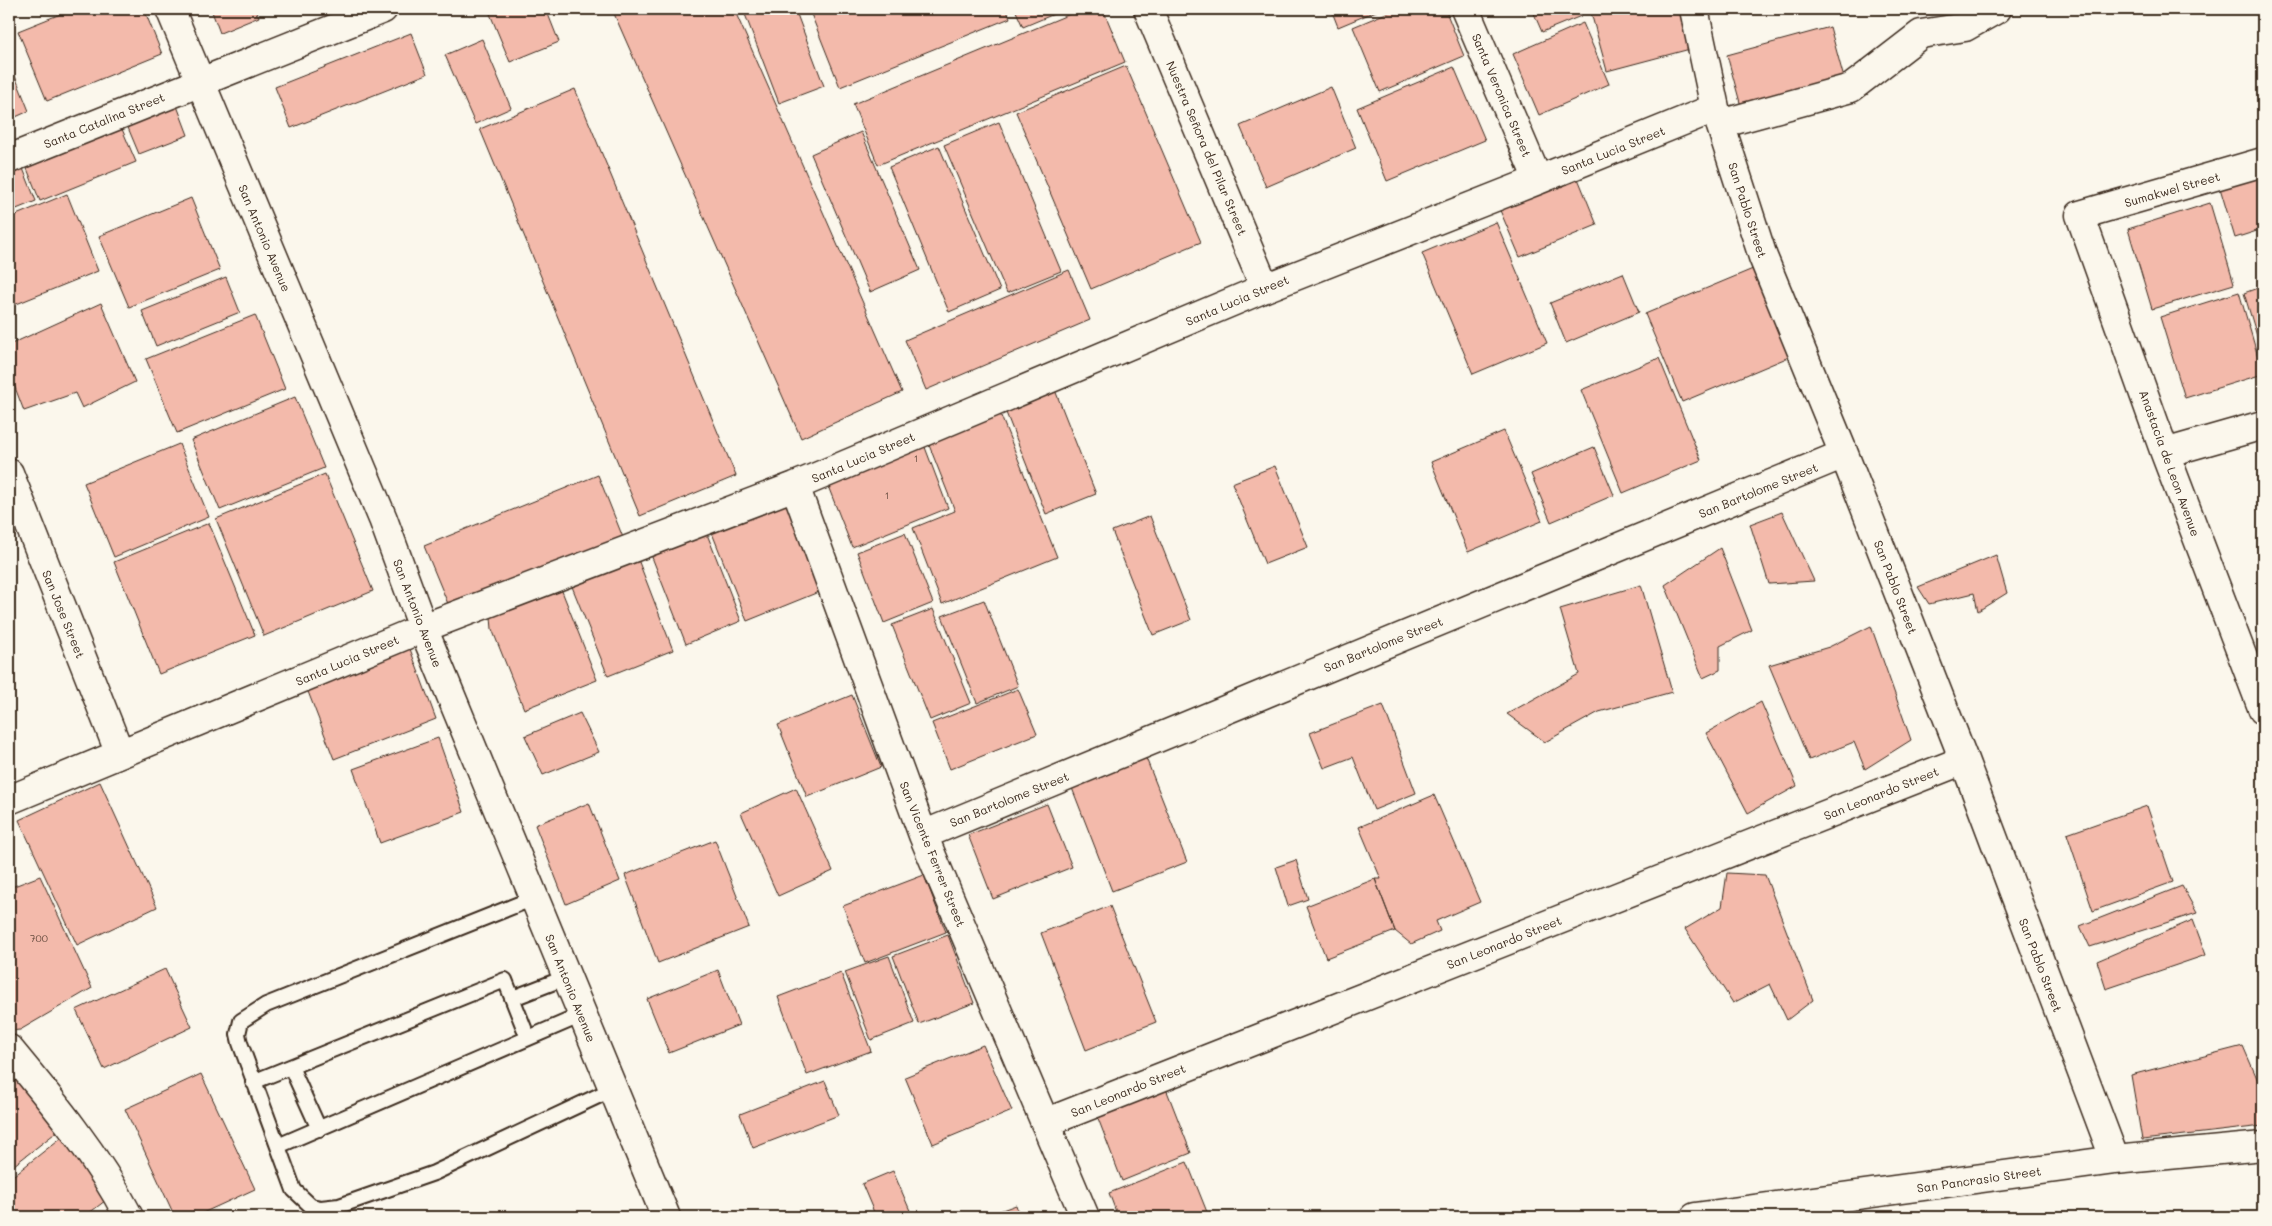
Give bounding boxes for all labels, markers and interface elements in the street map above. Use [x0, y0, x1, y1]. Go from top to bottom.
street label: Santa Veronica Street [1469, 31, 1535, 159]
street label: Nuestra Señora del Pilar Street [1163, 58, 1251, 238]
street label: Santa Catalina Street [41, 88, 167, 152]
street label: Santa Lucia Street [1559, 122, 1667, 178]
street label: San Pablo Street [1725, 160, 1771, 260]
street label: Sumakwel Street [2122, 168, 2222, 210]
street label: San Antonio Avenue [235, 182, 295, 294]
street label: Santa Lucia Street [1183, 271, 1291, 329]
street label: Anastacia de Leon Avenue [2136, 388, 2204, 538]
street label: Santa Lucia Street [809, 428, 917, 486]
house number: 1 [914, 451, 918, 465]
street label: San Bartolome Street [1696, 459, 1820, 521]
house number: 1 [885, 488, 889, 502]
street label: San Pablo Street [1871, 538, 1921, 636]
street label: San Antonio Avenue [390, 557, 446, 669]
street label: San Jose Street [39, 568, 89, 660]
street label: San Bartolome Street [1321, 613, 1445, 675]
street label: Santa Lucia Street [293, 631, 401, 689]
street label: San Leonardo Street [1821, 763, 1941, 823]
street label: San Bartolome Street [947, 768, 1071, 830]
street label: San Vicente Ferrer Street [896, 779, 970, 929]
street label: San Leonardo Street [1444, 912, 1564, 972]
street label: San Pablo Street [2016, 916, 2066, 1014]
house number: 700 [30, 931, 48, 945]
street label: San Antonio Avenue [542, 932, 600, 1044]
street label: San Leonardo Street [1068, 1060, 1188, 1120]
street label: San Pancrasio Street [1916, 1162, 2042, 1196]

